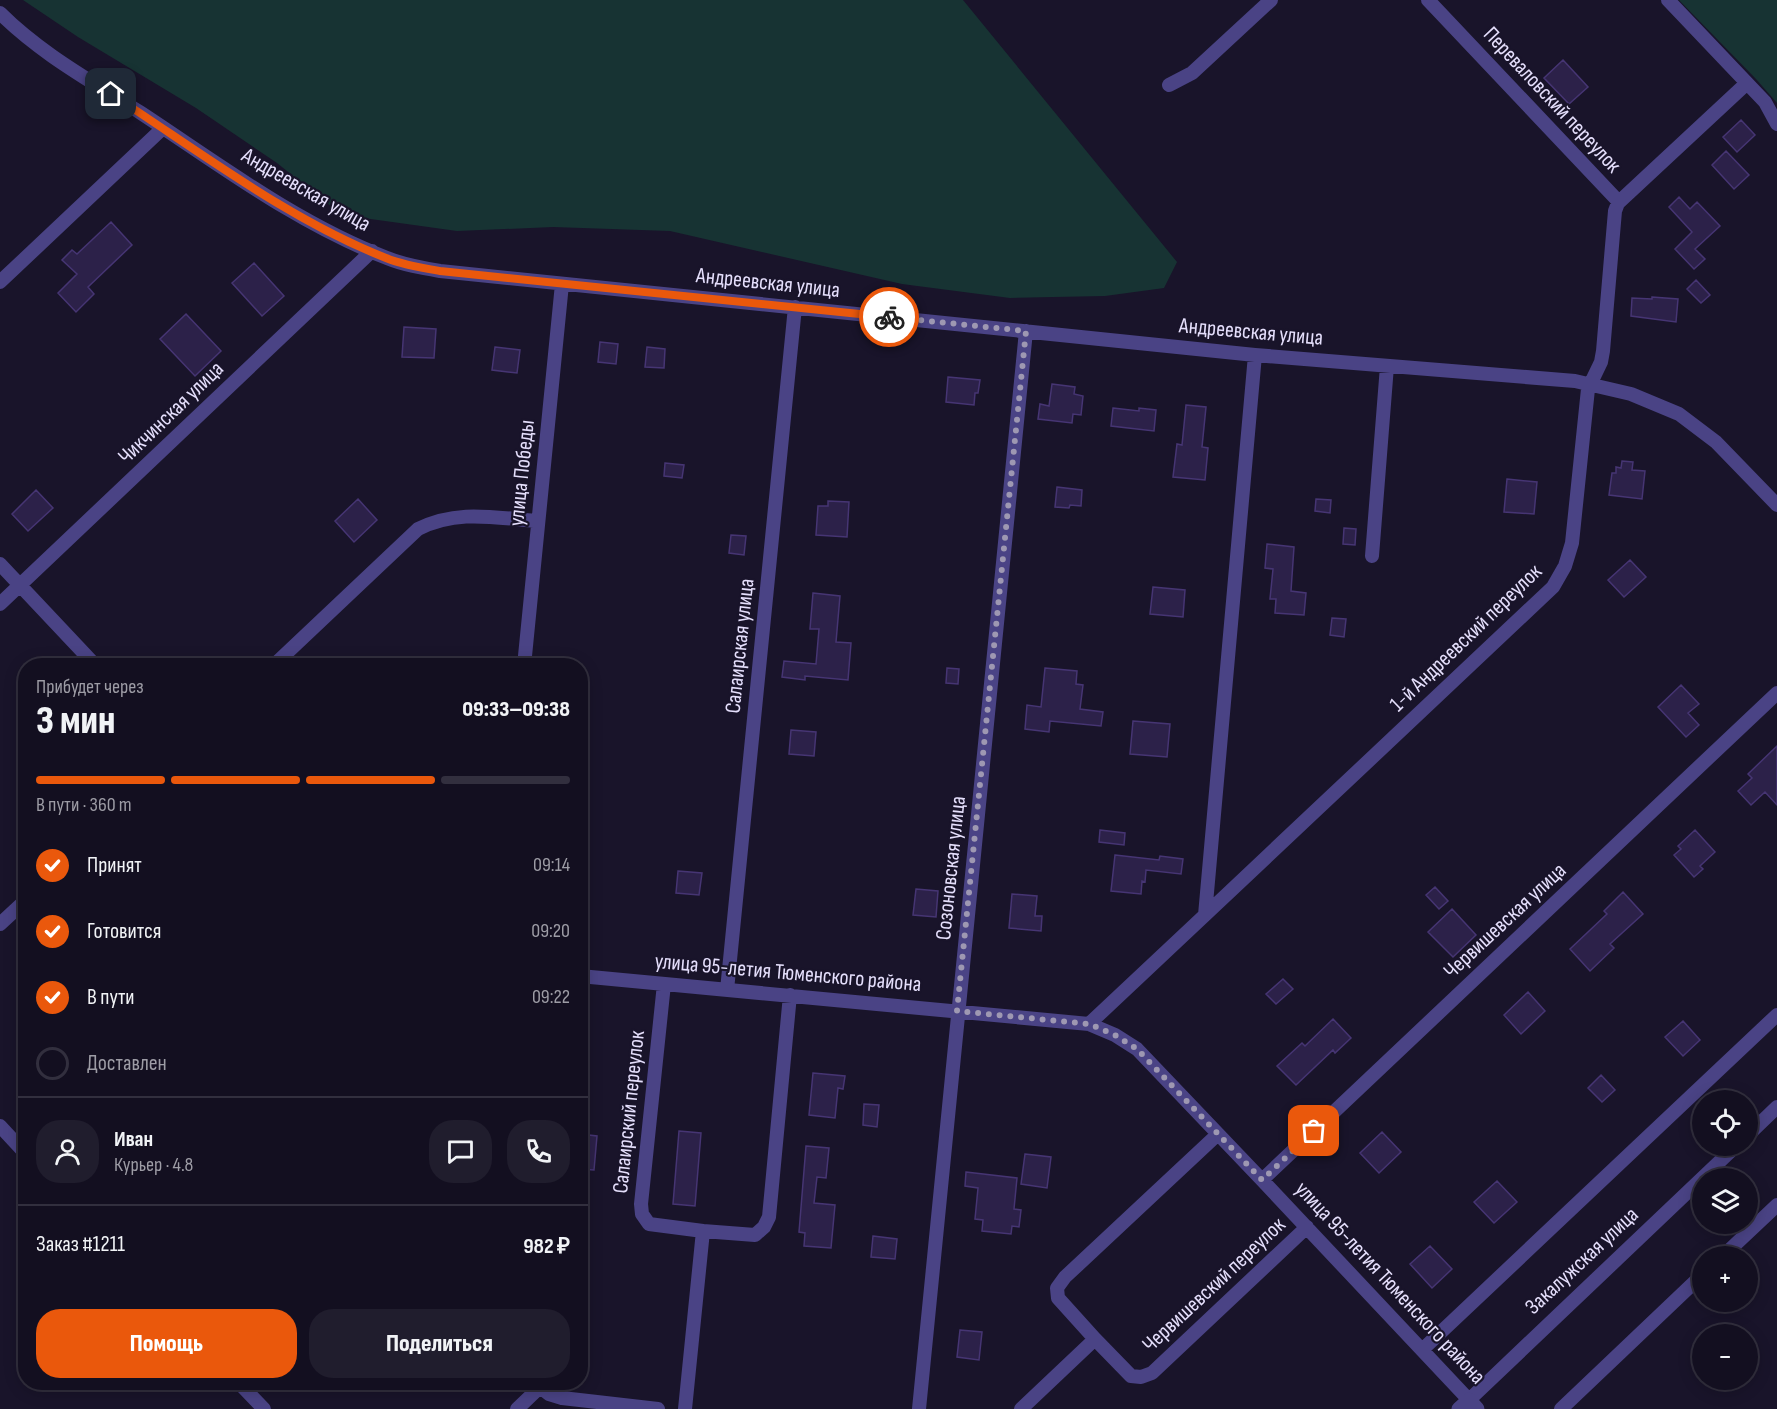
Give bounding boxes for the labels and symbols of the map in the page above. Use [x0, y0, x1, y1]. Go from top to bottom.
street label: Переваловский переулок [1477, 21, 1627, 179]
pin [85, 68, 136, 119]
street label: Андреевская улица [236, 142, 375, 238]
street label: Андреевская улица [694, 262, 841, 304]
courier [859, 287, 919, 347]
street label: Андреевская улица [1177, 312, 1324, 352]
street label: Чикчинская улица [112, 356, 230, 470]
street label: улица Победы [503, 419, 541, 527]
street label: 1-й Андреевский переулок [1384, 558, 1548, 717]
street label: Салаирская улица [719, 577, 761, 715]
street label: Созоновская улица [930, 795, 972, 941]
street label: Червишевская улица [1438, 857, 1572, 985]
street label: улица 95-летия Тюменского района [654, 948, 922, 998]
street label: Салаирский переулок [607, 1029, 651, 1195]
pin [1288, 1105, 1339, 1156]
street label: улица 95-летия Тюменского района [1289, 1176, 1491, 1390]
street label: Закалужская улица [1520, 1202, 1644, 1320]
street label: Червишевский переулок [1137, 1211, 1292, 1358]

